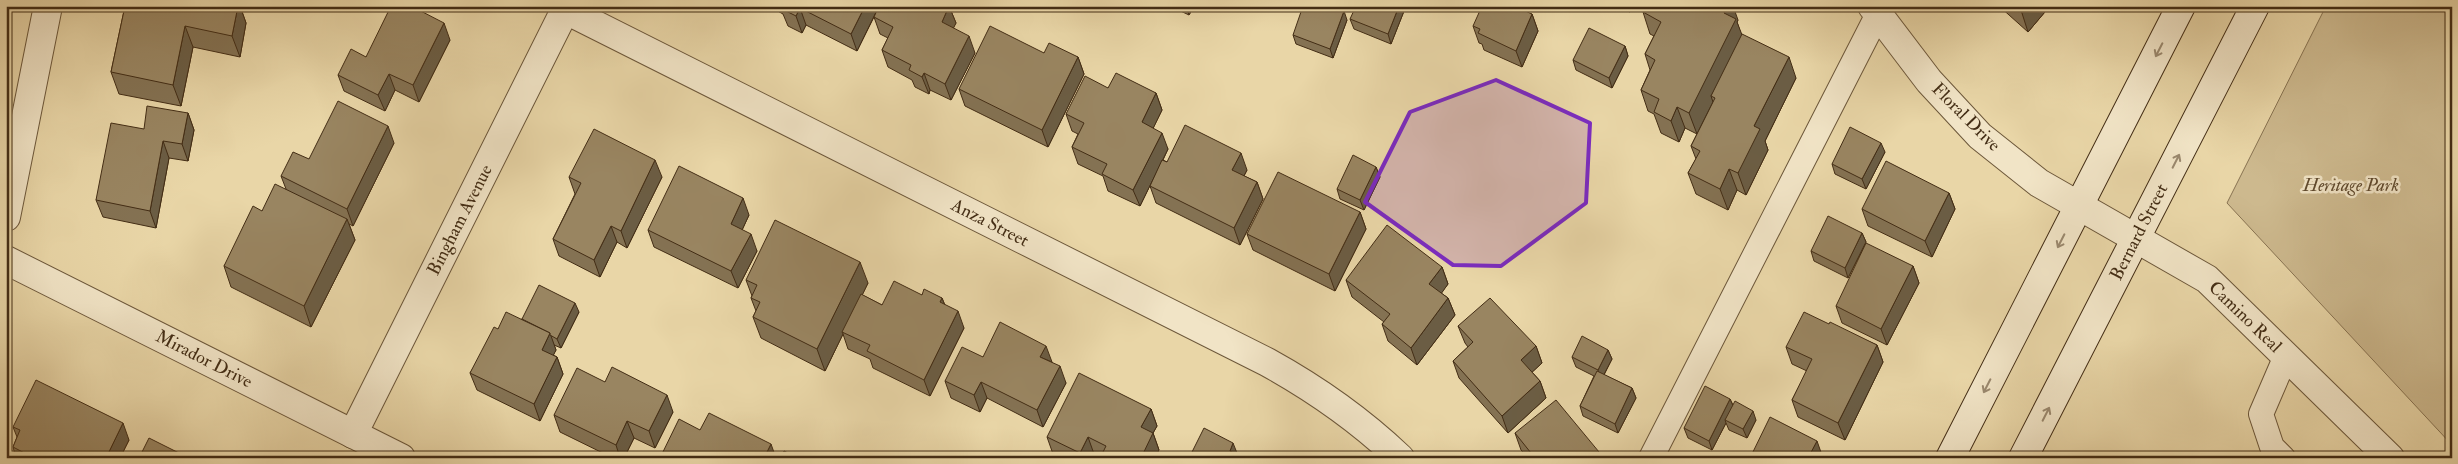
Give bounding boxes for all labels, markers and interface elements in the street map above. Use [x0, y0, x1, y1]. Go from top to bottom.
one-way arrow [2154, 42, 2164, 57]
street label: Floral Drive [1927, 78, 2006, 157]
one-way arrow [2172, 154, 2181, 169]
street label: Bingham Avenue [422, 160, 498, 279]
park label: Heritage Park [2302, 174, 2399, 197]
street label: Bernard Street [2105, 180, 2173, 284]
street label: Anza Street [946, 193, 1033, 252]
one-way arrow [2056, 233, 2065, 248]
street label: Camino Real [2203, 276, 2287, 358]
street label: Mirador Drive [152, 325, 257, 393]
one-way arrow [1982, 378, 1992, 393]
one-way arrow [2041, 407, 2051, 422]

